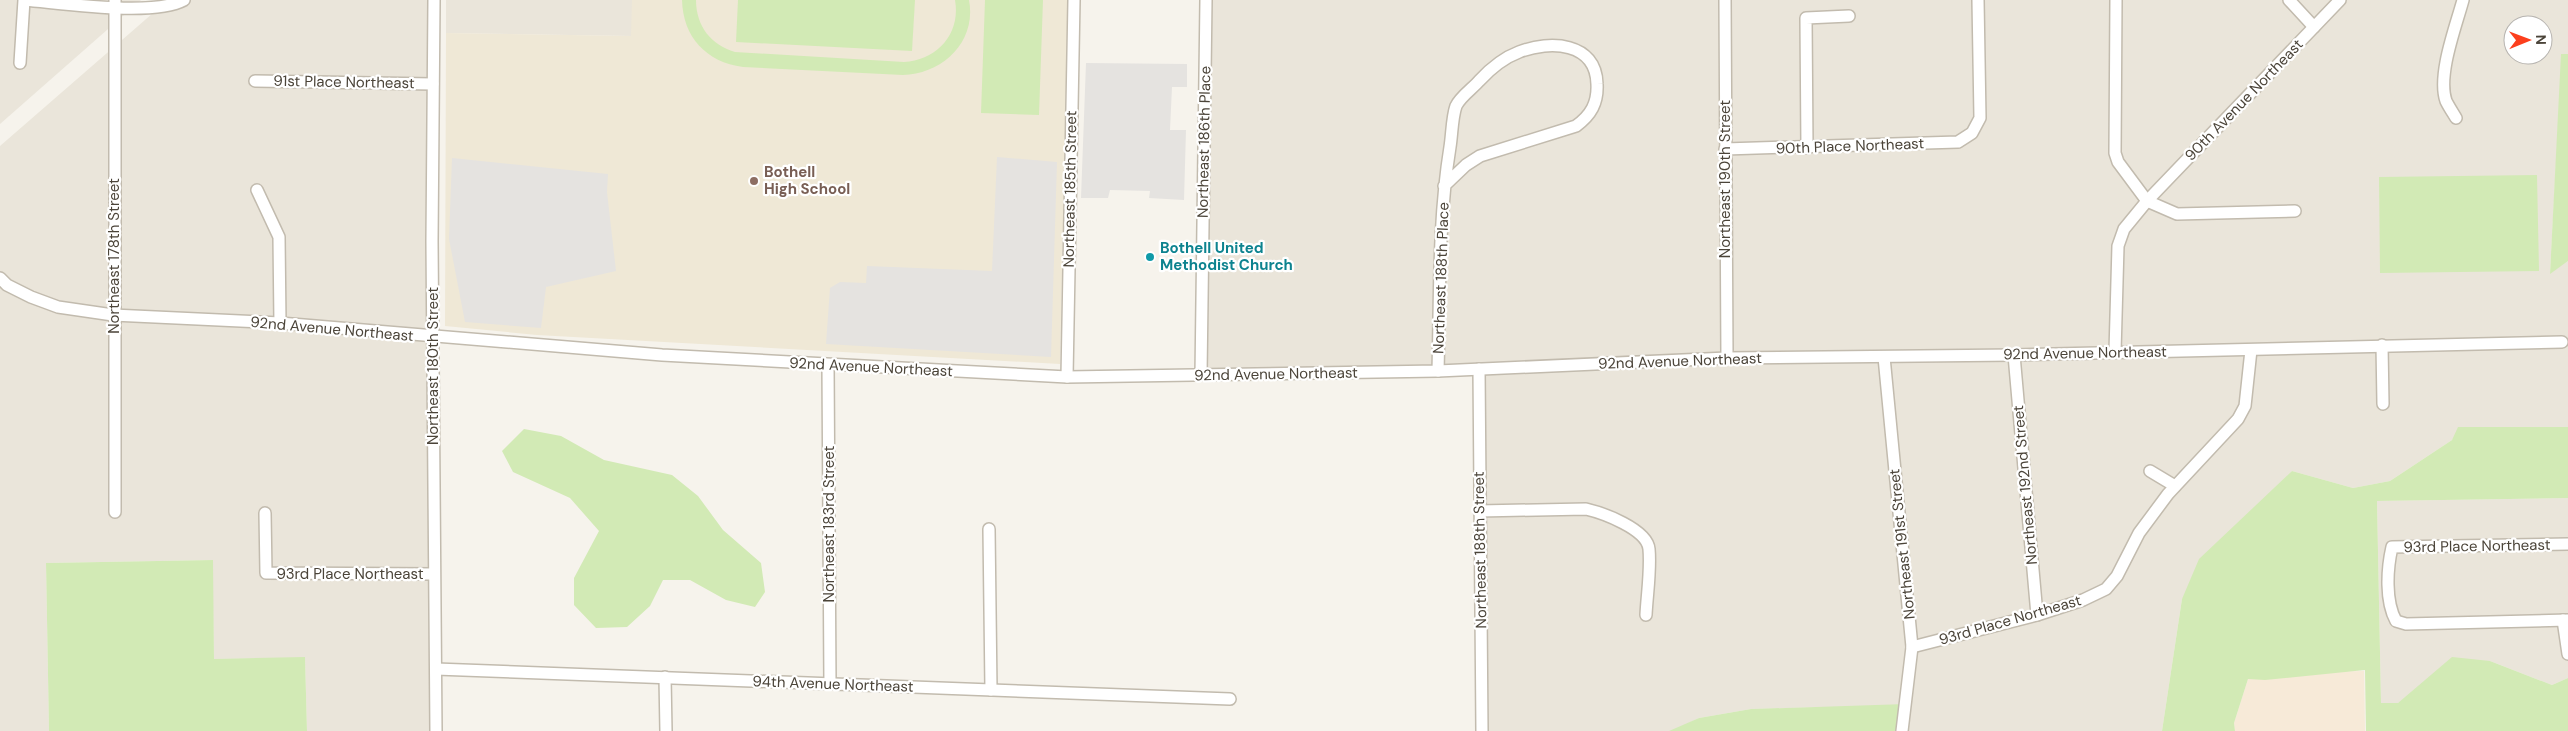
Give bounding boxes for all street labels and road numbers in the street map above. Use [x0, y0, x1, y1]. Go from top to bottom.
street label: 90th Avenue Northeast [2180, 35, 2308, 165]
street label: Northeast 186th Place [1193, 66, 1215, 218]
street label: 91st Place Northeast [273, 71, 415, 93]
street label: Northeast 190th Street [1715, 100, 1735, 258]
street label: Northeast 185th Street [1059, 110, 1081, 268]
street label: 90th Place Northeast [1775, 133, 1925, 159]
street label: Northeast 178th Street [104, 178, 124, 334]
street label: Northeast 188th Place [1428, 202, 1454, 354]
street label: Northeast 180th Street [423, 287, 443, 445]
street label: 92nd Avenue Northeast [250, 312, 415, 346]
street label: 92nd Avenue Northeast [2003, 342, 2167, 364]
street label: 92nd Avenue Northeast [1598, 348, 1762, 374]
street label: 92nd Avenue Northeast [789, 353, 953, 381]
street label: 92nd Avenue Northeast [1194, 363, 1358, 385]
street label: Northeast 192nd Street [2008, 404, 2042, 566]
street label: Northeast 183rd Street [819, 445, 839, 602]
street label: Northeast 191st Street [1884, 468, 1920, 620]
street label: Northeast 188th Street [1469, 471, 1491, 629]
street label: 93rd Place Northeast [2403, 535, 2551, 557]
street label: 93rd Place Northeast [276, 564, 424, 584]
street label: 93rd Place Northeast [1937, 590, 2084, 650]
street label: 94th Avenue Northeast [752, 671, 914, 697]

